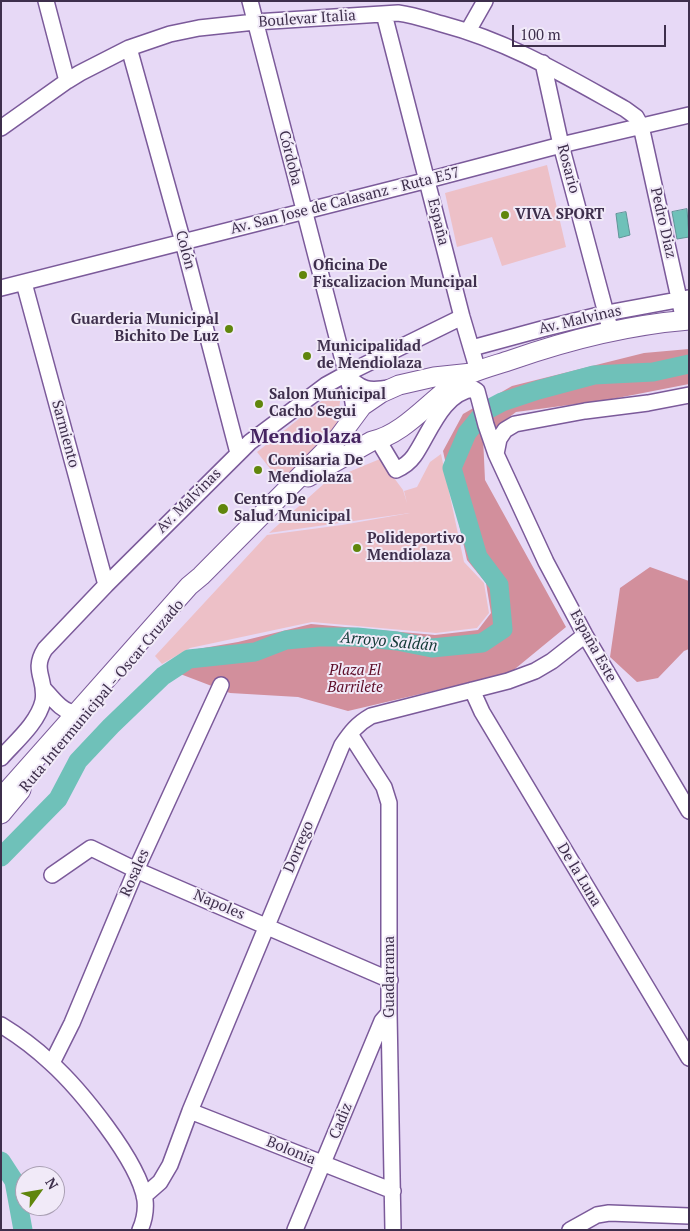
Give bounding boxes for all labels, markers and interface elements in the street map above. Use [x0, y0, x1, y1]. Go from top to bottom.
street label: Boulevar Italia [258, 7, 356, 31]
scale bar [515, 15, 669, 47]
text: 100 m [520, 24, 561, 44]
street label: Córdoba [275, 129, 305, 187]
street label: Rosario [553, 142, 583, 196]
street label: Av. San Jose de Calasanz - Ruta E57 [228, 164, 462, 238]
street label: Pedro Diaz [646, 186, 680, 260]
street label: España [423, 197, 453, 247]
place label: VIVA SPORT [515, 206, 604, 224]
marker: VIVA SPORT [499, 209, 511, 221]
street label: Colón [171, 229, 199, 271]
place label: Oficina De Fiscalizacion Muncipal [313, 257, 478, 292]
marker: Oficina De Fiscalizacion Muncipal [297, 269, 309, 281]
street label: Av. Malvinas [537, 302, 623, 338]
place label: Guarderia Municipal Bichito De Luz [71, 311, 219, 346]
marker: Guarderia Municipal Bichito De Luz [223, 323, 235, 335]
place label: Municipalidad de Mendiolaza [317, 338, 422, 373]
marker: Municipalidad de Mendiolaza [301, 350, 313, 362]
place label: Salon Municipal Cacho Segui [269, 386, 386, 421]
street label: Sarmiento [47, 398, 83, 470]
marker: Salon Municipal Cacho Segui [253, 398, 265, 410]
district label: Mendiolaza [250, 425, 362, 449]
place label: Comisaria De Mendiolaza [268, 452, 363, 487]
marker: Comisaria De Mendiolaza [252, 464, 264, 476]
street label: Av. Malvinas [153, 465, 225, 537]
place label: Centro De Salud Municipal [234, 491, 351, 526]
marker: Centro De Salud Municipal [216, 502, 230, 516]
place label: Polideportivo Mendiolaza [367, 530, 464, 565]
marker: Polideportivo Mendiolaza [351, 542, 363, 554]
street label: Ruta Intermunicipal - Oscar Cruzado [16, 596, 188, 796]
street label: España Este [566, 607, 620, 685]
water label: Arroyo Saldán [340, 628, 438, 656]
park label: Plaza El Barrilete [327, 662, 383, 697]
street label: Dorrego [280, 819, 318, 875]
street label: De la Luna [553, 840, 605, 910]
street label: Rosales [117, 846, 153, 900]
street label: Napoles [191, 886, 247, 924]
street label: Guadarrama [381, 936, 399, 1018]
street label: Cadiz [326, 1100, 356, 1142]
street label: Bolonia [264, 1133, 318, 1169]
north arrow [15, 1166, 65, 1216]
text: N [41, 1174, 63, 1193]

